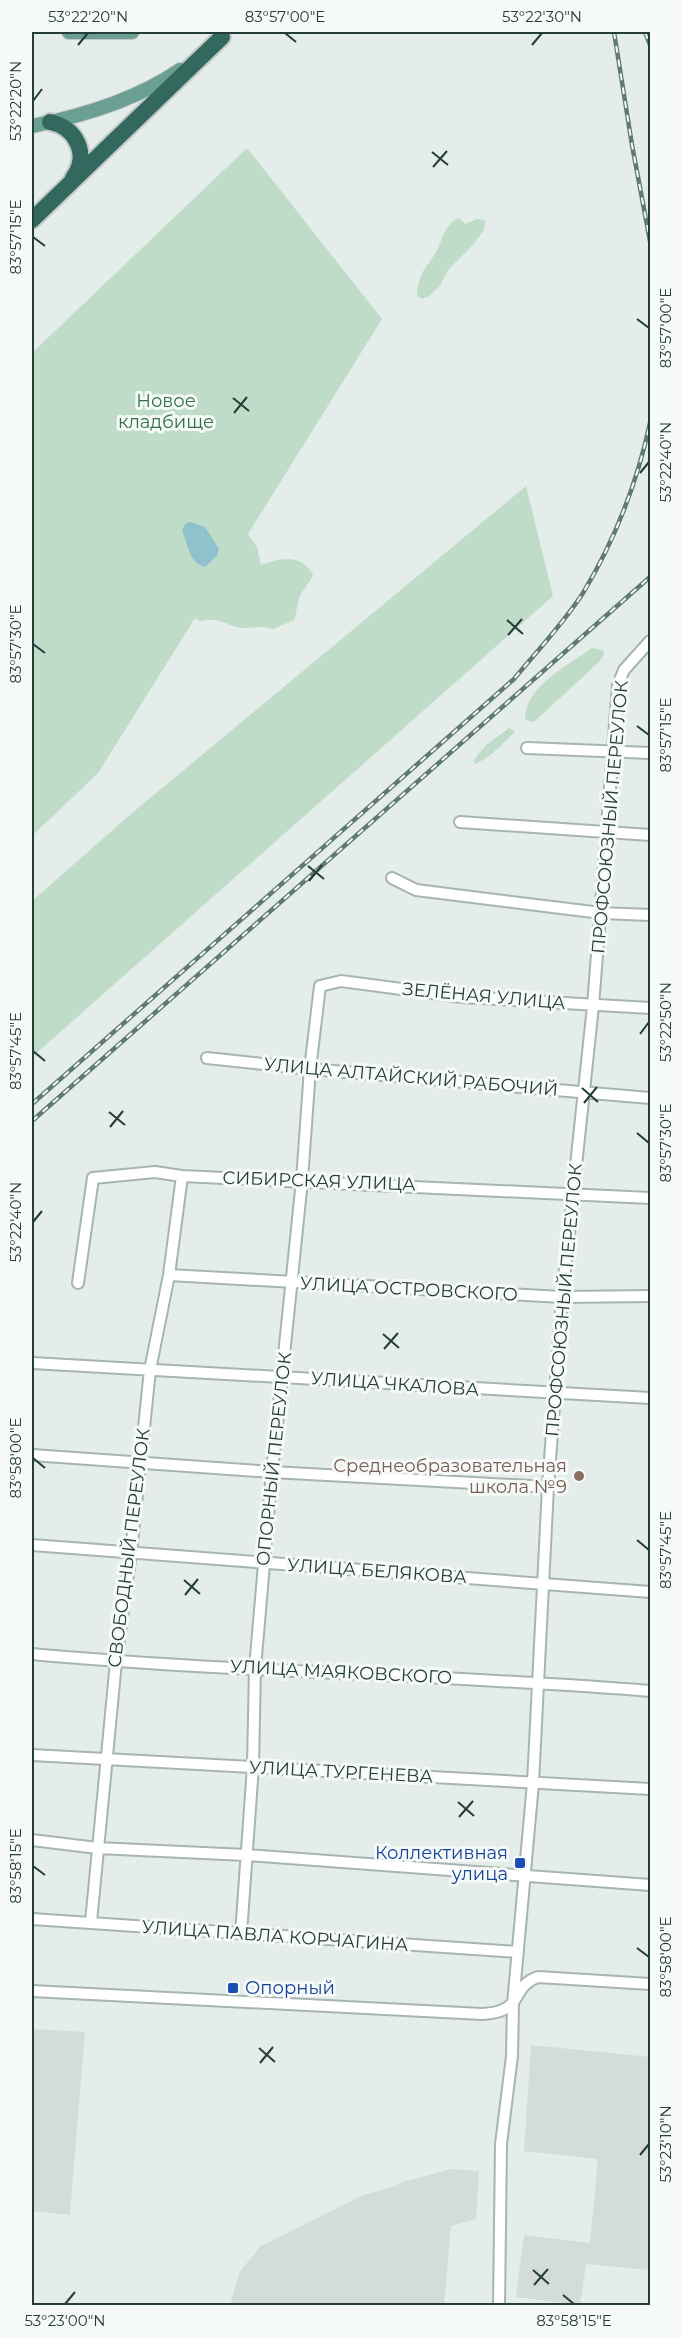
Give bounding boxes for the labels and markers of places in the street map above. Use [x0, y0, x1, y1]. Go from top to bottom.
place label: Среднеобразовательная школа №9 [333, 1455, 567, 1498]
marker: Среднеобразовательная школа №9 [572, 1469, 586, 1483]
place label: Коллективная улица [375, 1842, 508, 1885]
marker: Коллективная улица [513, 1856, 527, 1870]
place label: Опорный [245, 1977, 335, 1999]
marker: Опорный [226, 1981, 240, 1995]

